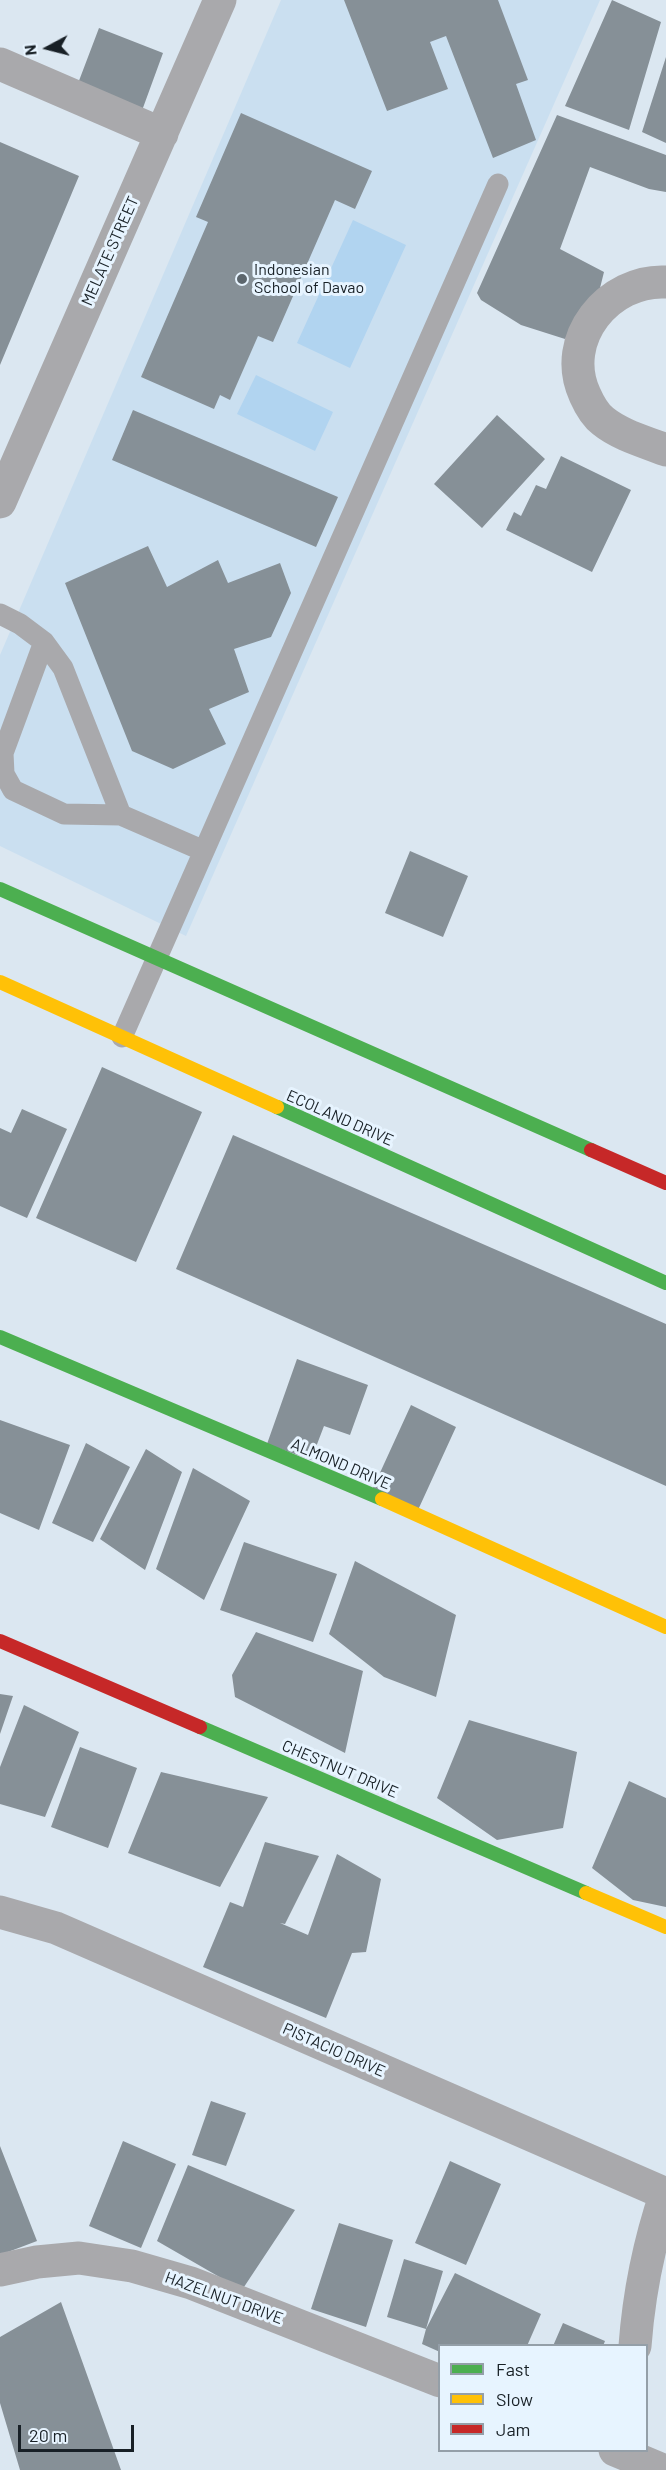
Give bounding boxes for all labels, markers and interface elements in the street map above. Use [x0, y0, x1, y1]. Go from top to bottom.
north arrow [18, 18, 78, 78]
text: N [20, 44, 40, 57]
street label: MELATE STREET [77, 193, 143, 309]
place label: Indonesian School of Davao [254, 260, 364, 298]
marker: Indonesian School of Davao [235, 272, 249, 286]
street label: ECOLAND DRIVE [283, 1086, 397, 1150]
street label: ALMOND DRIVE [288, 1434, 394, 1494]
street label: CHESTNUT DRIVE [279, 1736, 401, 1802]
street label: PISTACIO DRIVE [280, 2019, 388, 2081]
street label: HAZELNUT DRIVE [162, 2268, 286, 2328]
legend [438, 2344, 648, 2452]
text: Fast [496, 2358, 530, 2380]
text: Slow [496, 2388, 533, 2410]
scale bar [21, 2413, 136, 2451]
text: Jam [496, 2418, 530, 2440]
text: 20 m [29, 2424, 67, 2446]

